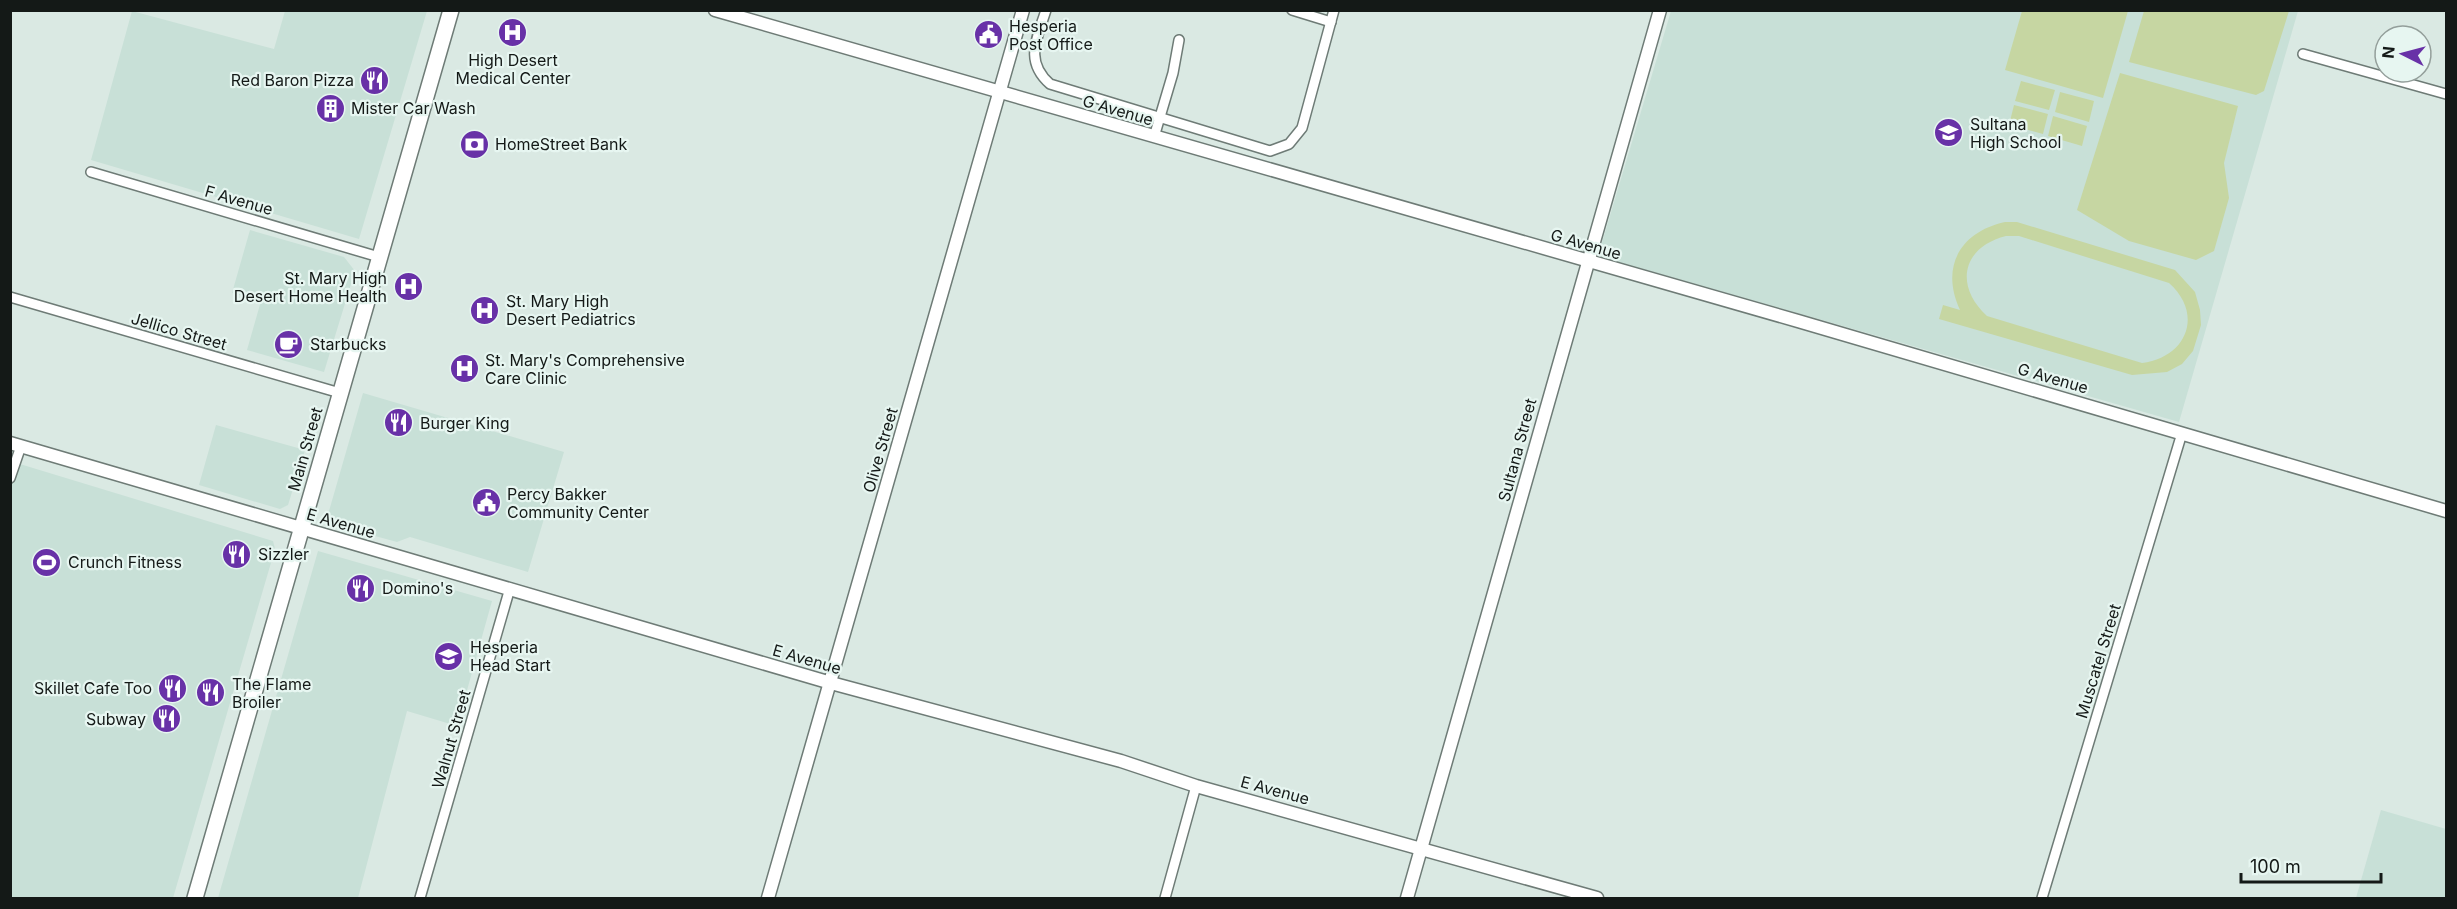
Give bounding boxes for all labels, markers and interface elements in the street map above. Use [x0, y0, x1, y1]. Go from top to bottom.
hospital icon: High Desert Medical Center [497, 16, 529, 48]
place label: Hesperia Post Office [1009, 16, 1093, 54]
public building icon: Hesperia Post Office [972, 19, 1004, 51]
north arrow [2373, 24, 2433, 84]
text: N [2377, 45, 2399, 60]
place label: High Desert Medical Center [455, 50, 571, 88]
restaurant icon: Red Baron Pizza [359, 64, 391, 96]
place label: Red Baron Pizza [231, 70, 354, 90]
street label: G Avenue [1080, 90, 1156, 130]
building icon: Mister Car Wash [314, 92, 346, 124]
place label: Mister Car Wash [351, 98, 476, 118]
place label: Sultana High School [1970, 114, 2061, 152]
school or university icon: Sultana High School [1933, 117, 1965, 149]
bank icon: HomeStreet Bank [458, 128, 490, 160]
place label: HomeStreet Bank [495, 134, 627, 154]
street label: F Avenue [203, 181, 275, 219]
street label: G Avenue [1548, 224, 1624, 264]
place label: St. Mary High Desert Home Health [234, 268, 387, 306]
hospital icon: St. Mary High Desert Home Health [392, 271, 424, 303]
place label: St. Mary High Desert Pediatrics [506, 291, 636, 329]
hospital icon: St. Mary High Desert Pediatrics [469, 294, 501, 326]
street label: Jellico Street [129, 308, 229, 354]
cafe icon: Starbucks [273, 328, 305, 360]
place label: Starbucks [310, 334, 386, 354]
place label: St. Mary's Comprehensive Care Clinic [485, 350, 685, 388]
hospital icon: St. Mary's Comprehensive Care Clinic [448, 353, 480, 385]
street label: G Avenue [2015, 358, 2091, 398]
street label: Sultana Street [1494, 396, 1540, 504]
street label: Main Street [283, 405, 327, 493]
street label: Olive Street [858, 405, 902, 495]
restaurant icon: Burger King [383, 407, 415, 439]
place label: Burger King [420, 413, 510, 433]
place label: Percy Bakker Community Center [507, 484, 649, 522]
public building icon: Percy Bakker Community Center [470, 487, 502, 519]
street label: E Avenue [304, 504, 378, 542]
restaurant icon: Sizzler [221, 538, 253, 570]
place label: Sizzler [258, 544, 309, 564]
sports icon: Crunch Fitness [31, 546, 63, 578]
place label: Crunch Fitness [68, 552, 182, 572]
restaurant icon: Domino's [345, 572, 377, 604]
place label: Domino's [382, 578, 453, 598]
street label: Muscatel Street [2071, 601, 2125, 721]
place label: Hesperia Head Start [470, 637, 551, 675]
school or university icon: Hesperia Head Start [433, 640, 465, 672]
street label: E Avenue [770, 640, 844, 678]
restaurant icon: Skillet Cafe Too [157, 672, 189, 704]
place label: The Flame Broiler [232, 674, 311, 712]
restaurant icon: The Flame Broiler [195, 677, 227, 709]
place label: Skillet Cafe Too [34, 678, 152, 698]
street label: Walnut Street [427, 687, 475, 791]
restaurant icon: Subway [151, 703, 183, 735]
place label: Subway [86, 709, 146, 729]
street label: E Avenue [1238, 771, 1312, 809]
scale bar [2241, 846, 2380, 884]
text: 100 m [2250, 856, 2301, 877]

